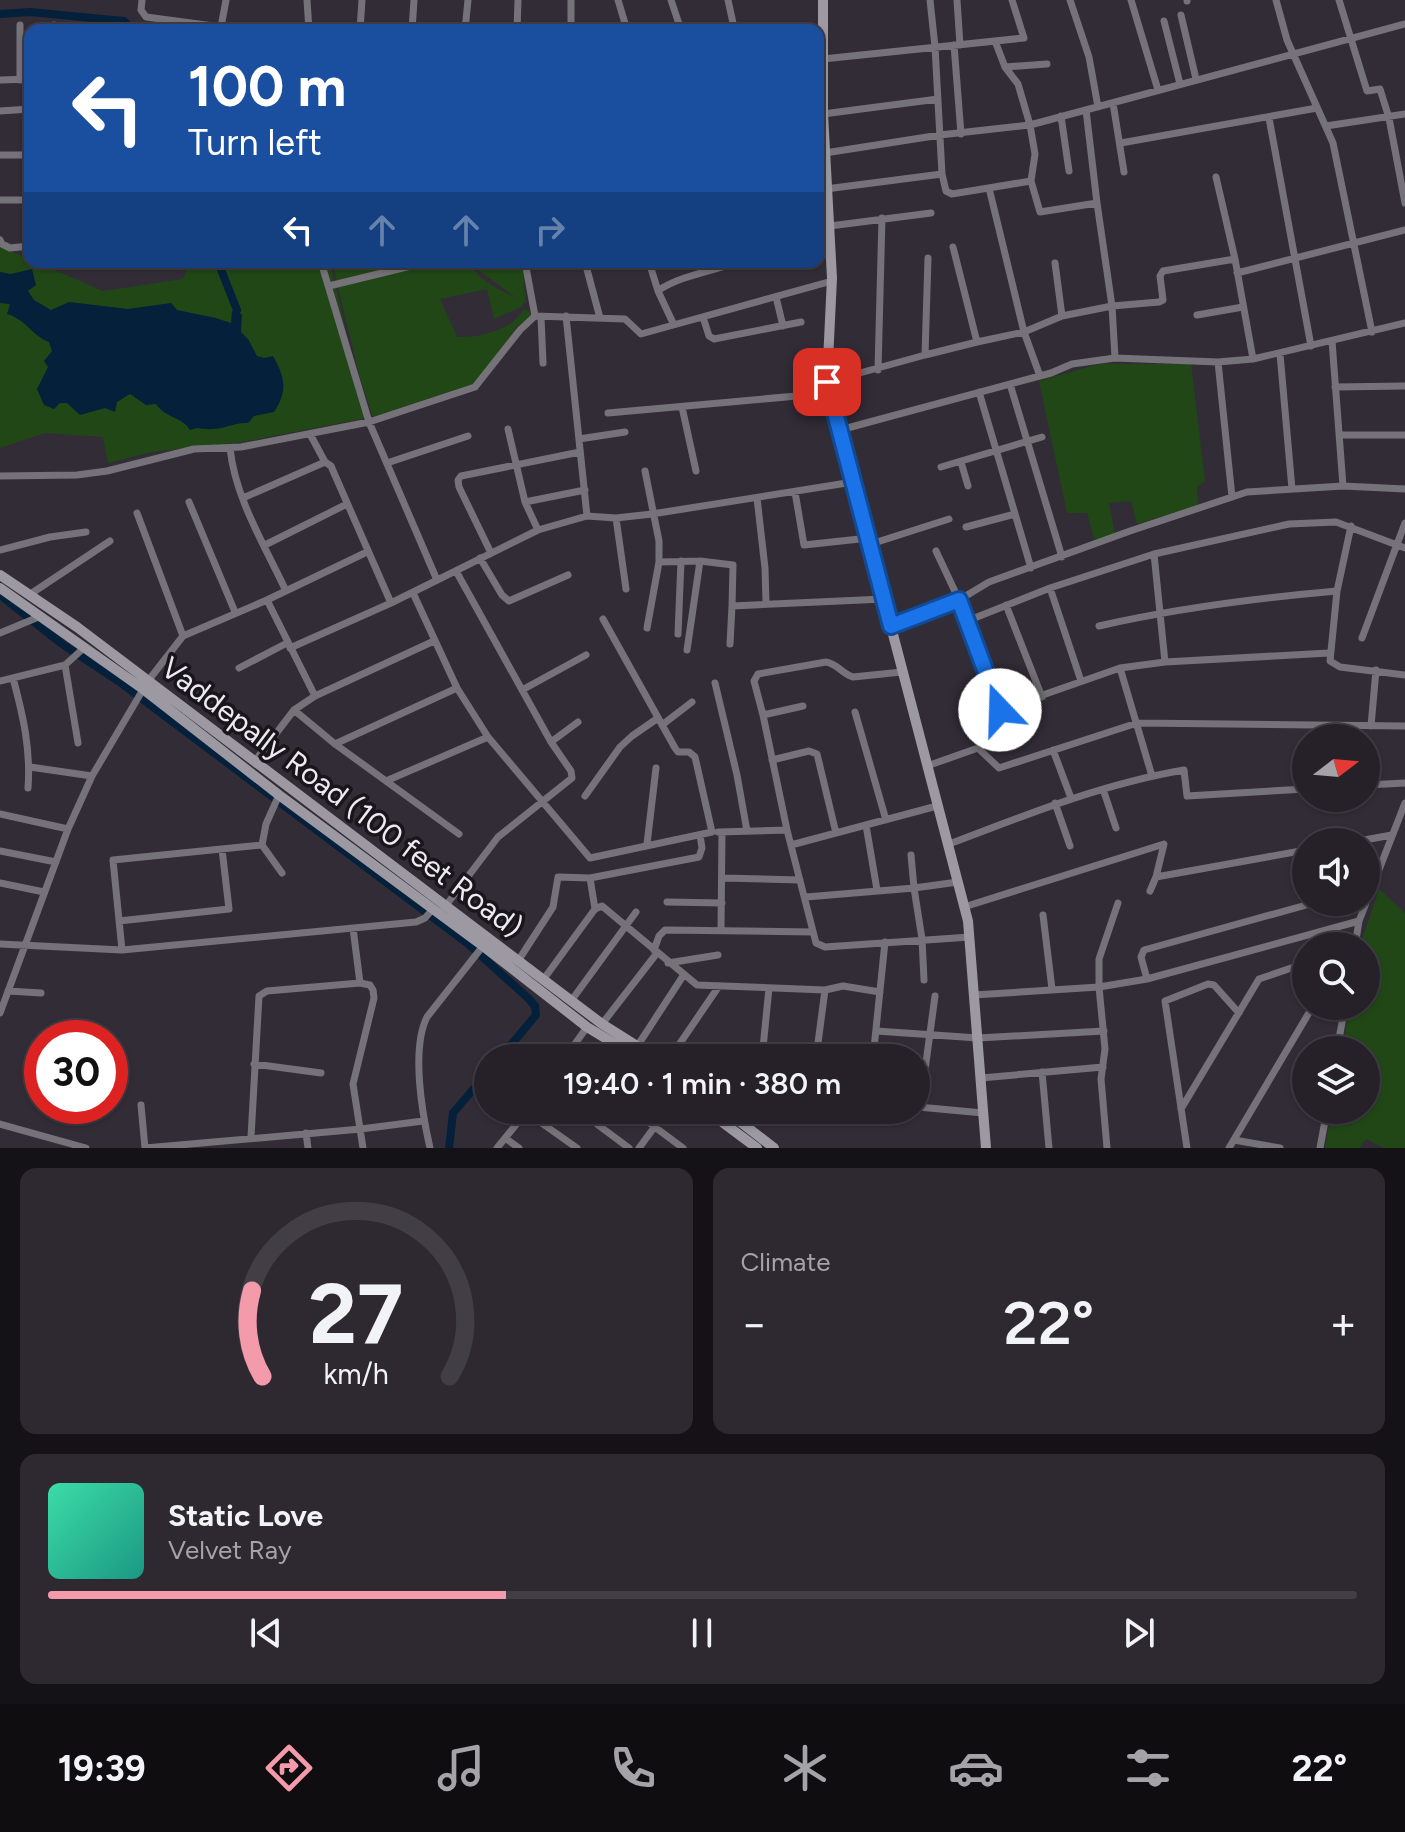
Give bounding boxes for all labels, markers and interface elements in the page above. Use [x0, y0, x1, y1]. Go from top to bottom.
text: 100 m [188, 53, 346, 120]
icon: left [56, 56, 160, 160]
text: Turn left [188, 121, 322, 164]
icon: left [276, 208, 320, 252]
icon: ahead [360, 208, 404, 252]
icon: ahead [444, 208, 488, 252]
icon: right [528, 208, 572, 252]
pin [793, 348, 861, 416]
icon: arrive [805, 360, 849, 404]
street label: Vaddepally Road (100 feet Road) [154, 649, 530, 945]
position arrow [958, 668, 1042, 752]
north arrow [1292, 724, 1380, 812]
map controls [1292, 724, 1380, 1124]
button: sound [1292, 828, 1380, 916]
button: search [1292, 932, 1380, 1020]
speed limit sign: 30 [24, 1020, 128, 1124]
button: layers [1292, 1036, 1380, 1124]
text: 19:40 · 1 min · 380 m [563, 1065, 841, 1102]
text: Climate [741, 1246, 830, 1278]
text: 27 [309, 1264, 403, 1364]
text: 22° [1003, 1287, 1094, 1359]
text: − [741, 1297, 768, 1350]
text: + [1330, 1297, 1357, 1350]
text: km/h [324, 1357, 389, 1391]
text: Static Love [168, 1497, 323, 1534]
text: Velvet Ray [168, 1534, 292, 1566]
icon: previous [244, 1611, 288, 1655]
icon: pause [680, 1611, 724, 1655]
icon: next [1117, 1611, 1161, 1655]
icon: directions [261, 1740, 317, 1796]
icon: music [433, 1740, 489, 1796]
icon: phone [605, 1740, 661, 1796]
icon: climate [777, 1740, 833, 1796]
icon: car [948, 1740, 1004, 1796]
icon: filters [1120, 1740, 1176, 1796]
text: 19:39 [58, 1747, 146, 1790]
text: 22° [1292, 1747, 1347, 1790]

